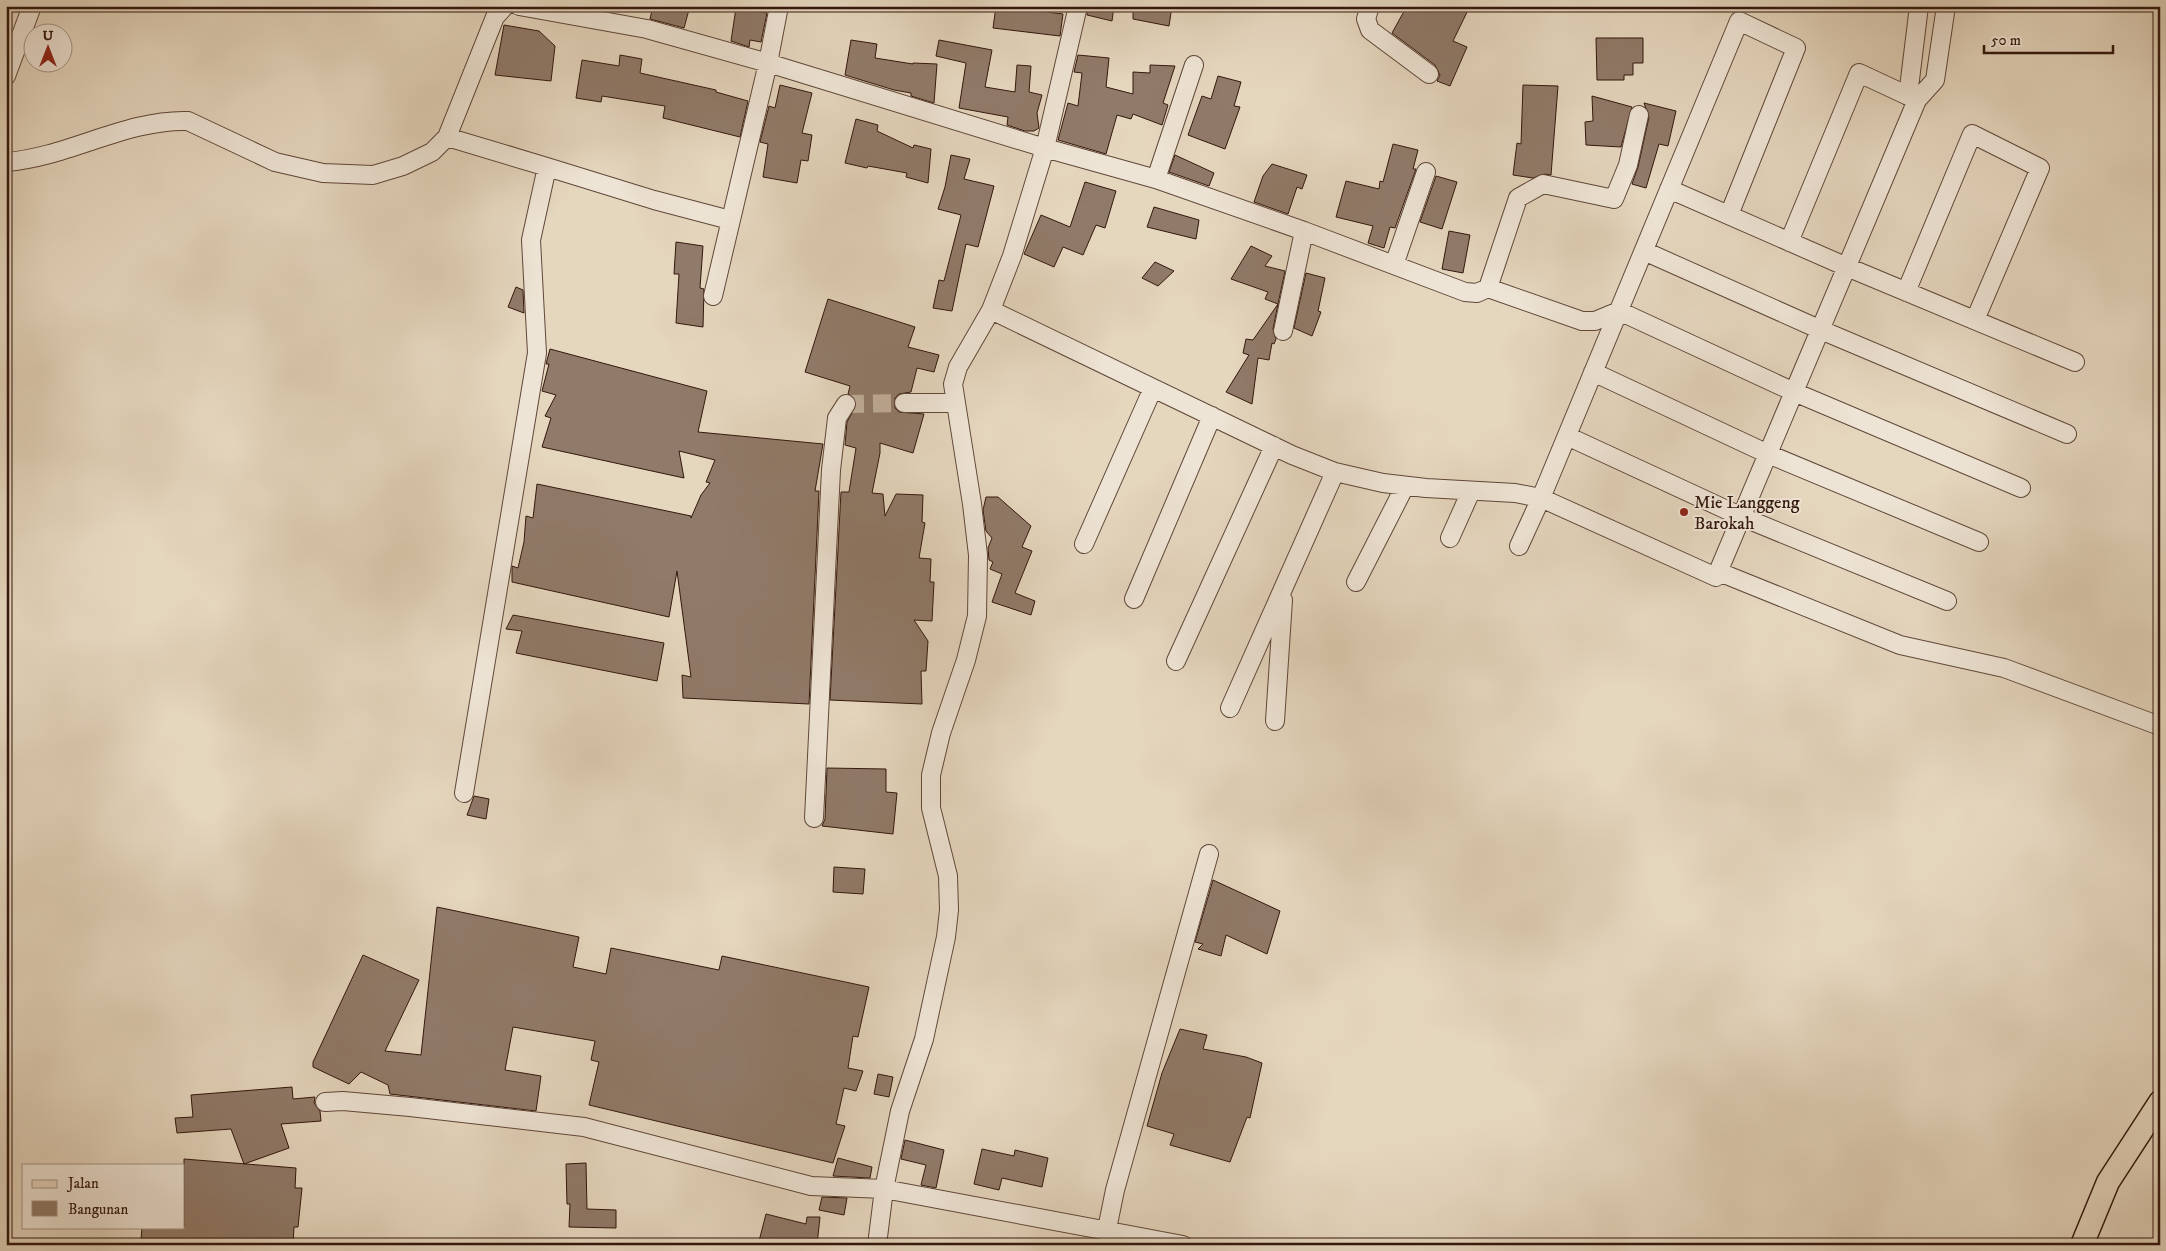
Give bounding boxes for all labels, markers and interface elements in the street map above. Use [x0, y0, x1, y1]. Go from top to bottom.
north arrow [22, 22, 72, 72]
scale bar [1984, 22, 2112, 54]
text: U [43, 27, 54, 45]
text: 50 m [1991, 31, 2021, 50]
place label: Mie Langgeng Barokah [1694, 492, 1800, 535]
marker: Mie Langgeng Barokah [1678, 506, 1690, 518]
legend [22, 1164, 185, 1228]
text: Jalan [66, 1174, 99, 1193]
text: Bangunan [68, 1200, 128, 1219]

